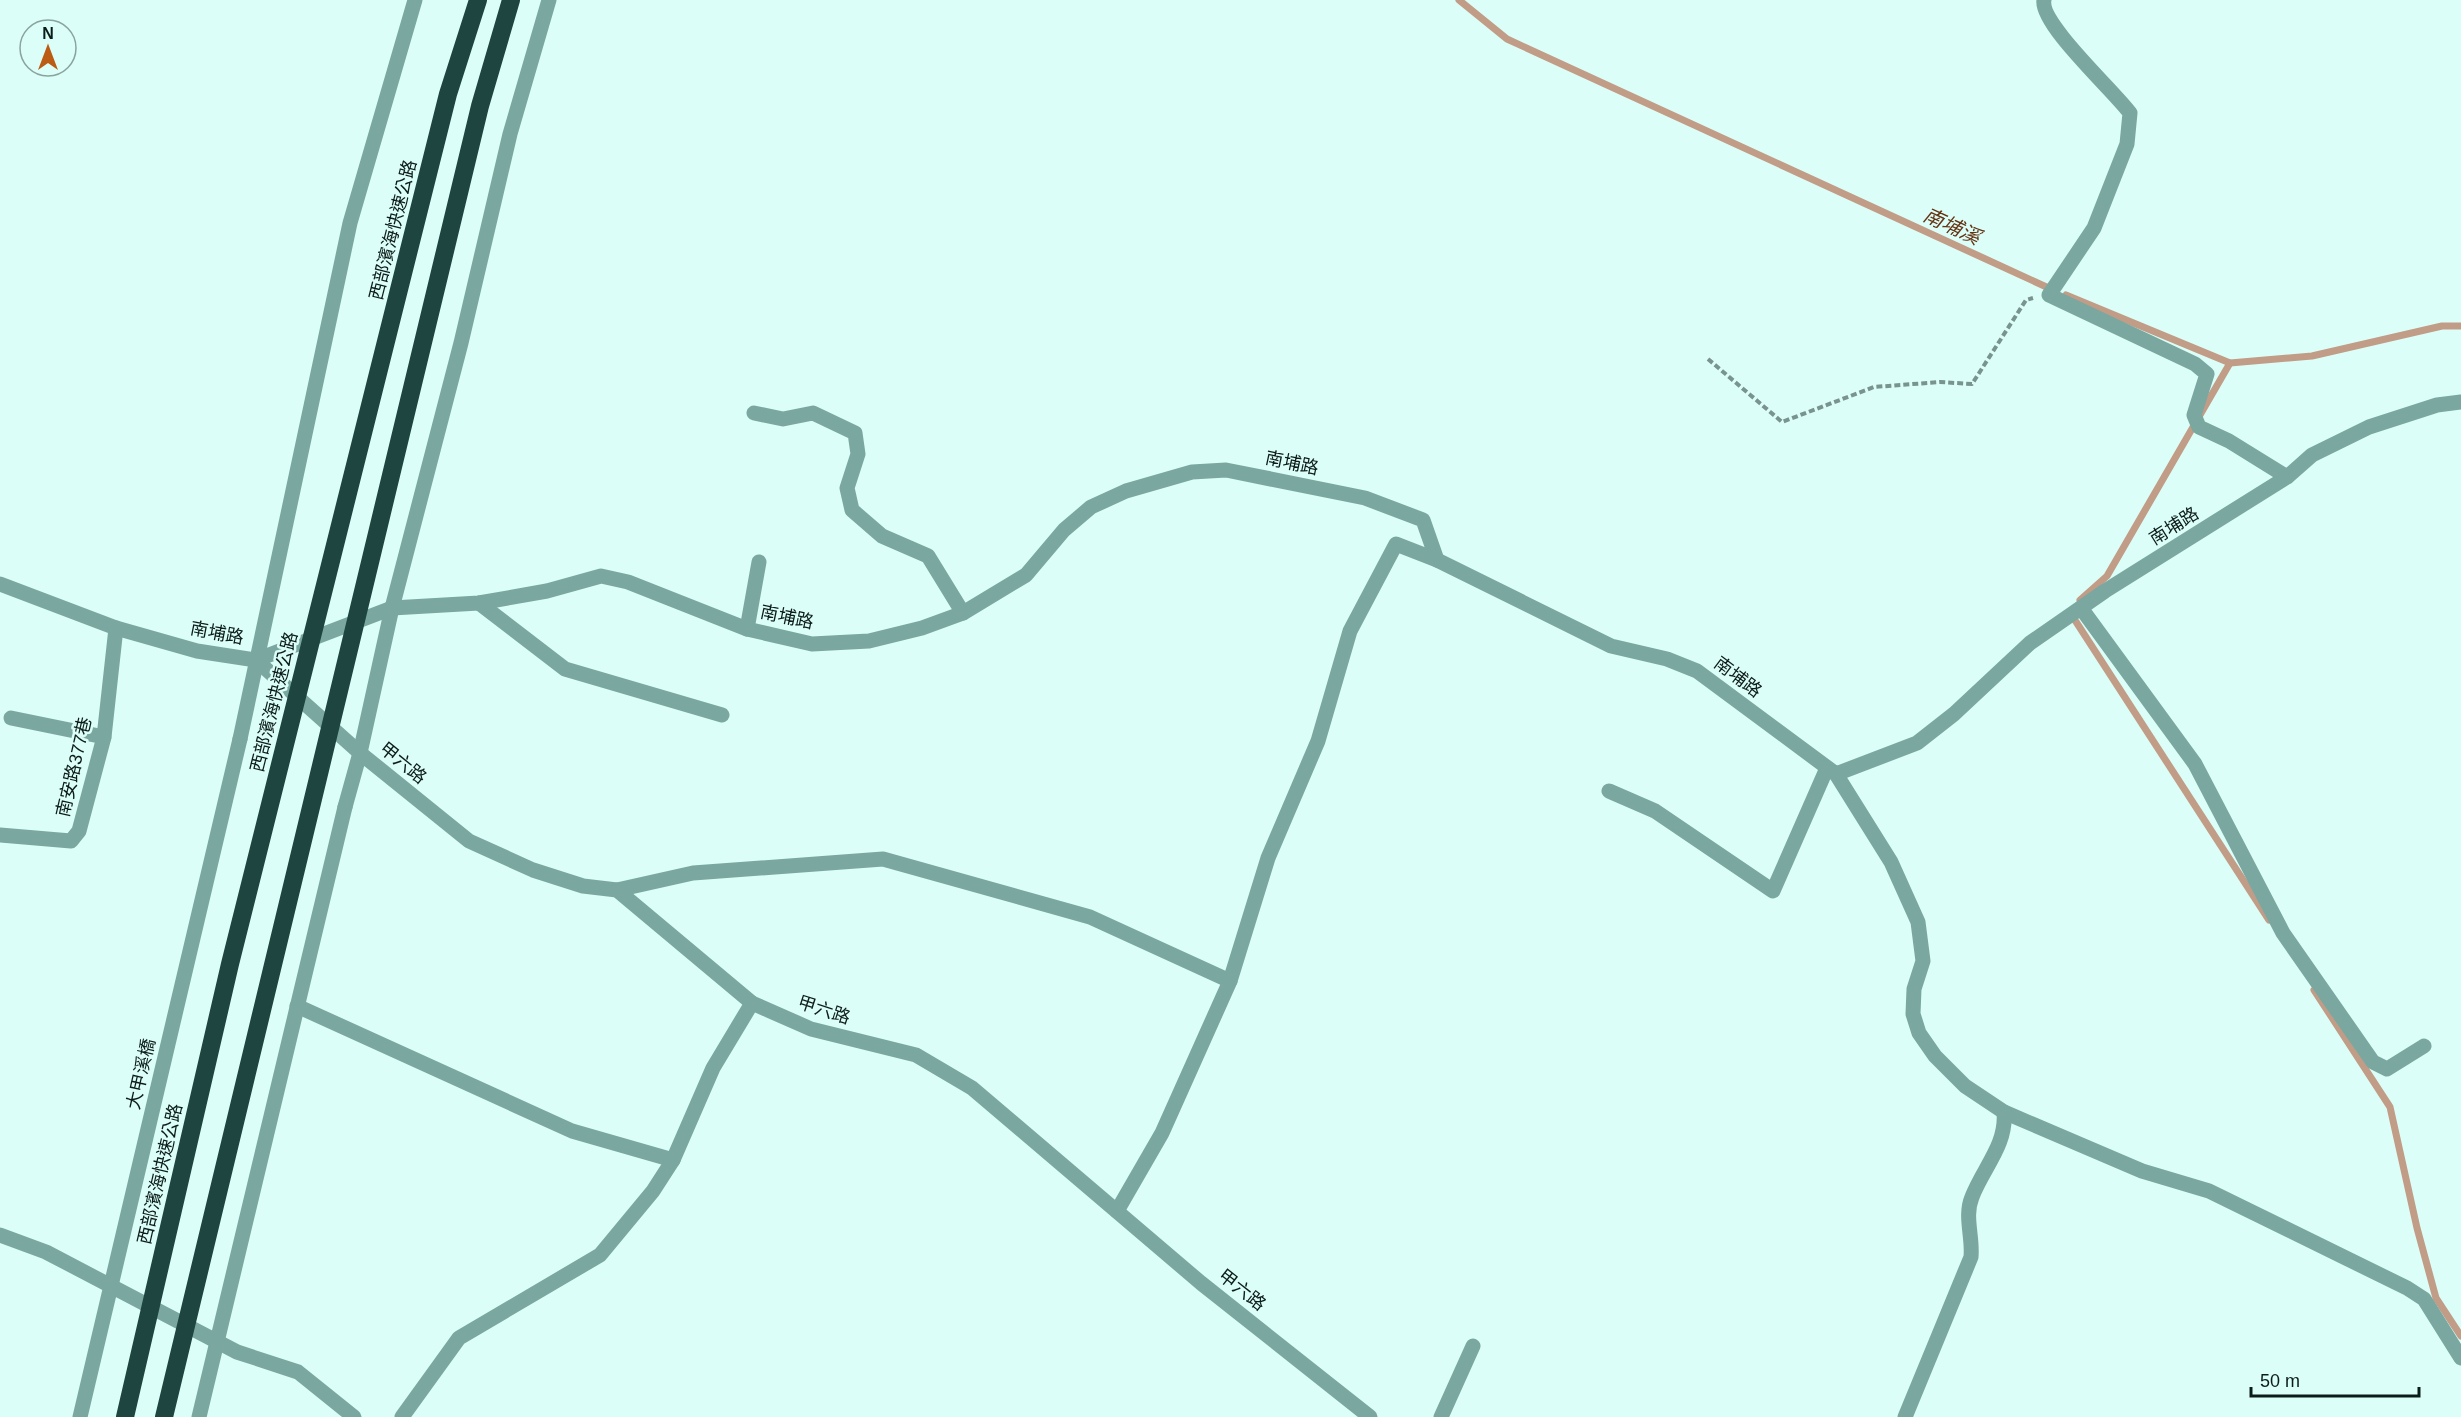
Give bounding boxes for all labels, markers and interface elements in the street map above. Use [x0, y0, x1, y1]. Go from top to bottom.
north arrow [18, 18, 78, 78]
text: N [42, 25, 54, 42]
street label: 西部濱海快速公路 [366, 158, 420, 302]
water label: 南埔溪 [1920, 203, 1987, 250]
street label: 南埔路 [1264, 448, 1320, 478]
street label: 南埔路 [2146, 503, 2202, 549]
street label: 南埔路 [759, 602, 815, 632]
street label: 南埔路 [189, 618, 245, 648]
street label: 西部濱海快速公路 [247, 630, 301, 774]
street label: 南埔路 [1710, 653, 1766, 701]
street label: 南安路377巷 [53, 715, 95, 819]
street label: 甲六路 [376, 738, 430, 788]
street label: 甲六路 [795, 992, 853, 1028]
street label: 大甲溪橋 [123, 1037, 159, 1111]
street label: 西部濱海快速公路 [134, 1102, 186, 1246]
street label: 甲六路 [1215, 1265, 1269, 1315]
scale bar [2251, 1360, 2419, 1398]
text: 50 m [2260, 1371, 2300, 1391]

